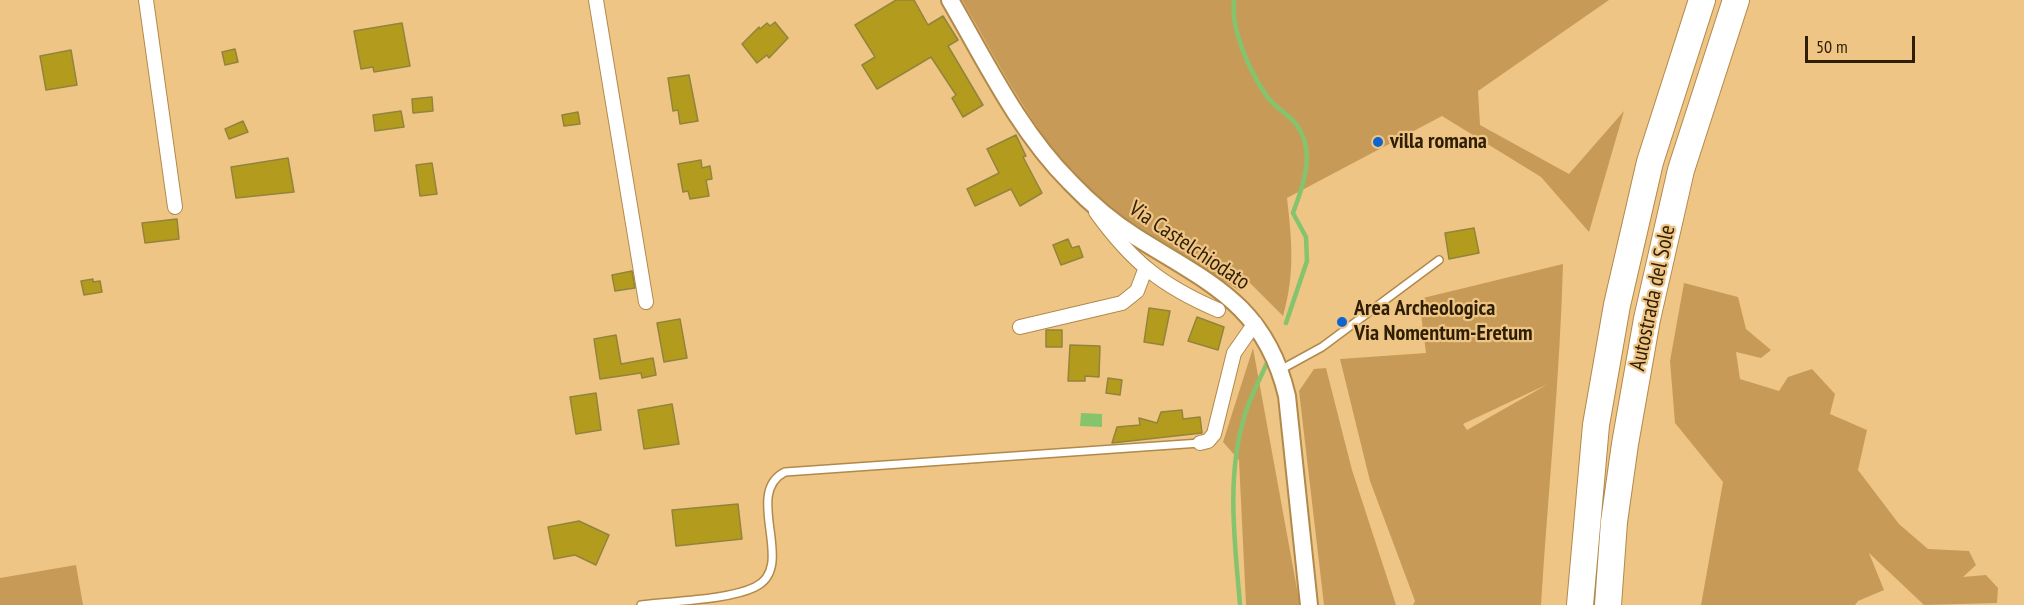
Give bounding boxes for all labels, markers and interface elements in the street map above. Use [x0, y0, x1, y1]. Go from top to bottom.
scale bar [1808, 24, 1918, 62]
text: 50 m [1816, 35, 1848, 58]
place label: villa romana [1390, 129, 1487, 155]
marker: villa romana [1371, 135, 1385, 149]
street label: Via Castelchiodato [1124, 196, 1254, 296]
street label: Autostrada del Sole [1625, 223, 1681, 373]
place label: Area Archeologica Via Nomentum-Eretum [1354, 296, 1533, 348]
marker: Area Archeologica Via Nomentum-Eretum [1335, 315, 1349, 329]

